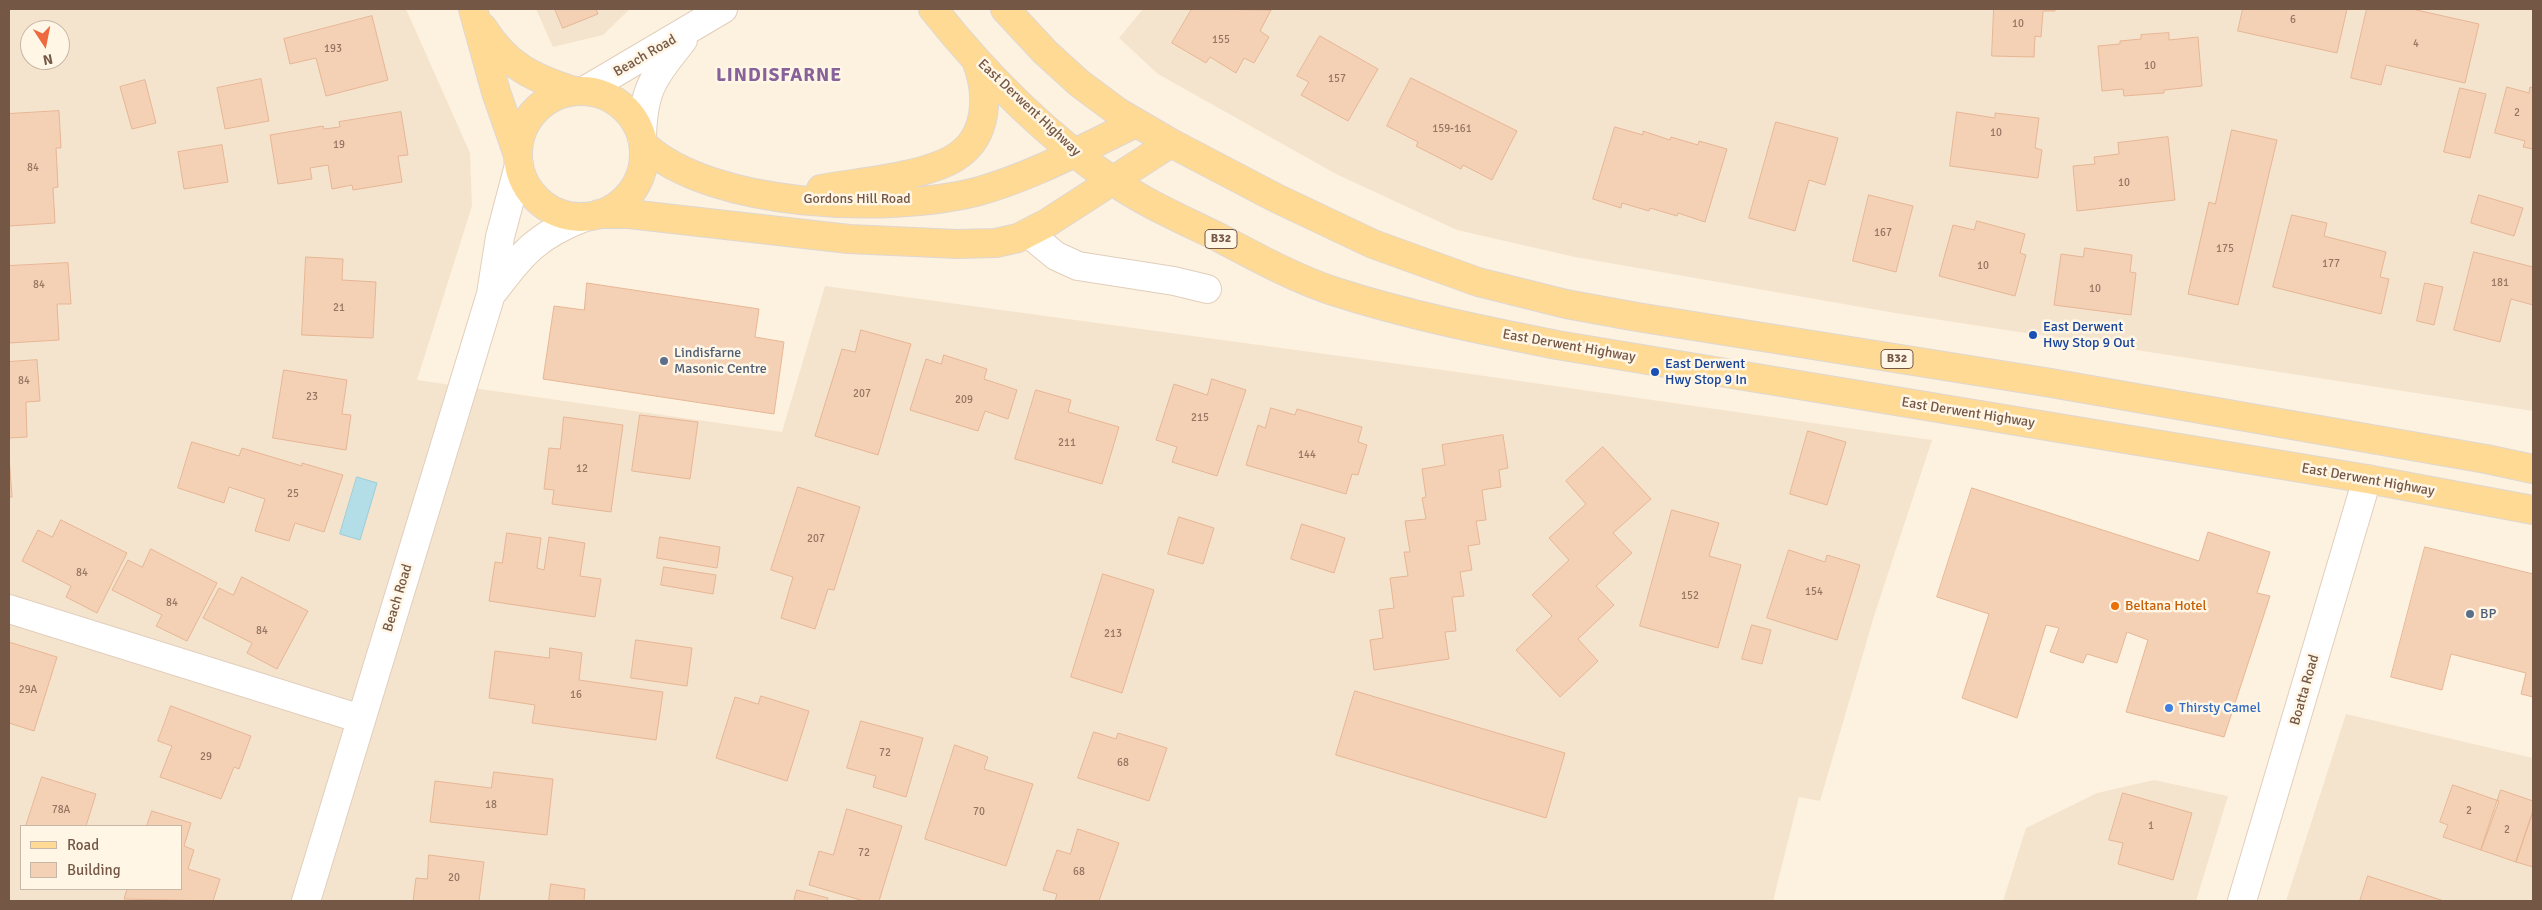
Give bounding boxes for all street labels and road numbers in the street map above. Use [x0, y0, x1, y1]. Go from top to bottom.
street label: Beach Road [611, 31, 679, 81]
street label: East Derwent Highway [974, 56, 1084, 160]
street label: Gordons Hill Road [803, 191, 911, 207]
road number: B32 [1205, 230, 1237, 248]
street label: East Derwent Highway [1501, 326, 1637, 366]
road number: B32 [1881, 349, 1913, 368]
street label: East Derwent Highway [1900, 394, 2036, 432]
street label: East Derwent Highway [2300, 460, 2436, 500]
street label: Beach Road [380, 562, 416, 634]
street label: Boatta Road [2287, 653, 2323, 727]

